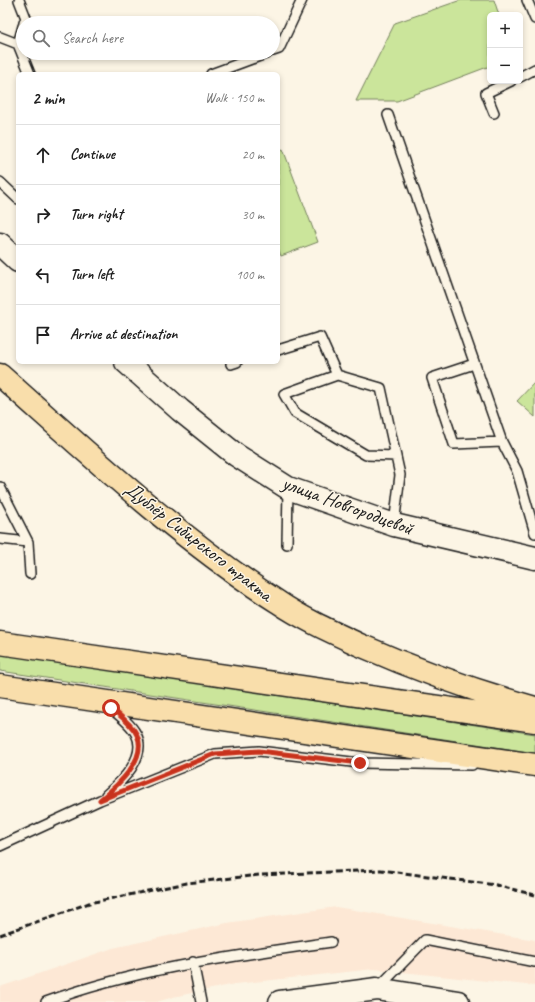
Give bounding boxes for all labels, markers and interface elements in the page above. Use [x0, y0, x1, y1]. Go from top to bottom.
map controls [487, 12, 523, 84]
button: + [487, 12, 523, 48]
search box [16, 16, 280, 60]
icon: search [30, 27, 52, 49]
text: Search here [62, 29, 123, 48]
button: − [487, 48, 523, 84]
text: 2 min [32, 88, 65, 109]
text: Walk · 150 m [205, 90, 264, 106]
icon: ahead [32, 144, 54, 166]
text: Continue [70, 145, 115, 164]
text: 20 m [242, 147, 264, 163]
icon: right [32, 204, 54, 226]
text: Turn right [70, 205, 123, 224]
text: 30 m [242, 207, 264, 223]
icon: left [32, 264, 54, 286]
text: Turn left [70, 265, 113, 284]
text: 100 m [236, 267, 264, 283]
icon: arrive [32, 324, 54, 346]
text: Arrive at destination [70, 325, 177, 344]
street label: улица Новгородцевой [278, 470, 418, 541]
street label: Дублёр Сибирского тракта [120, 476, 279, 608]
route start [102, 699, 120, 717]
route end [351, 754, 369, 772]

